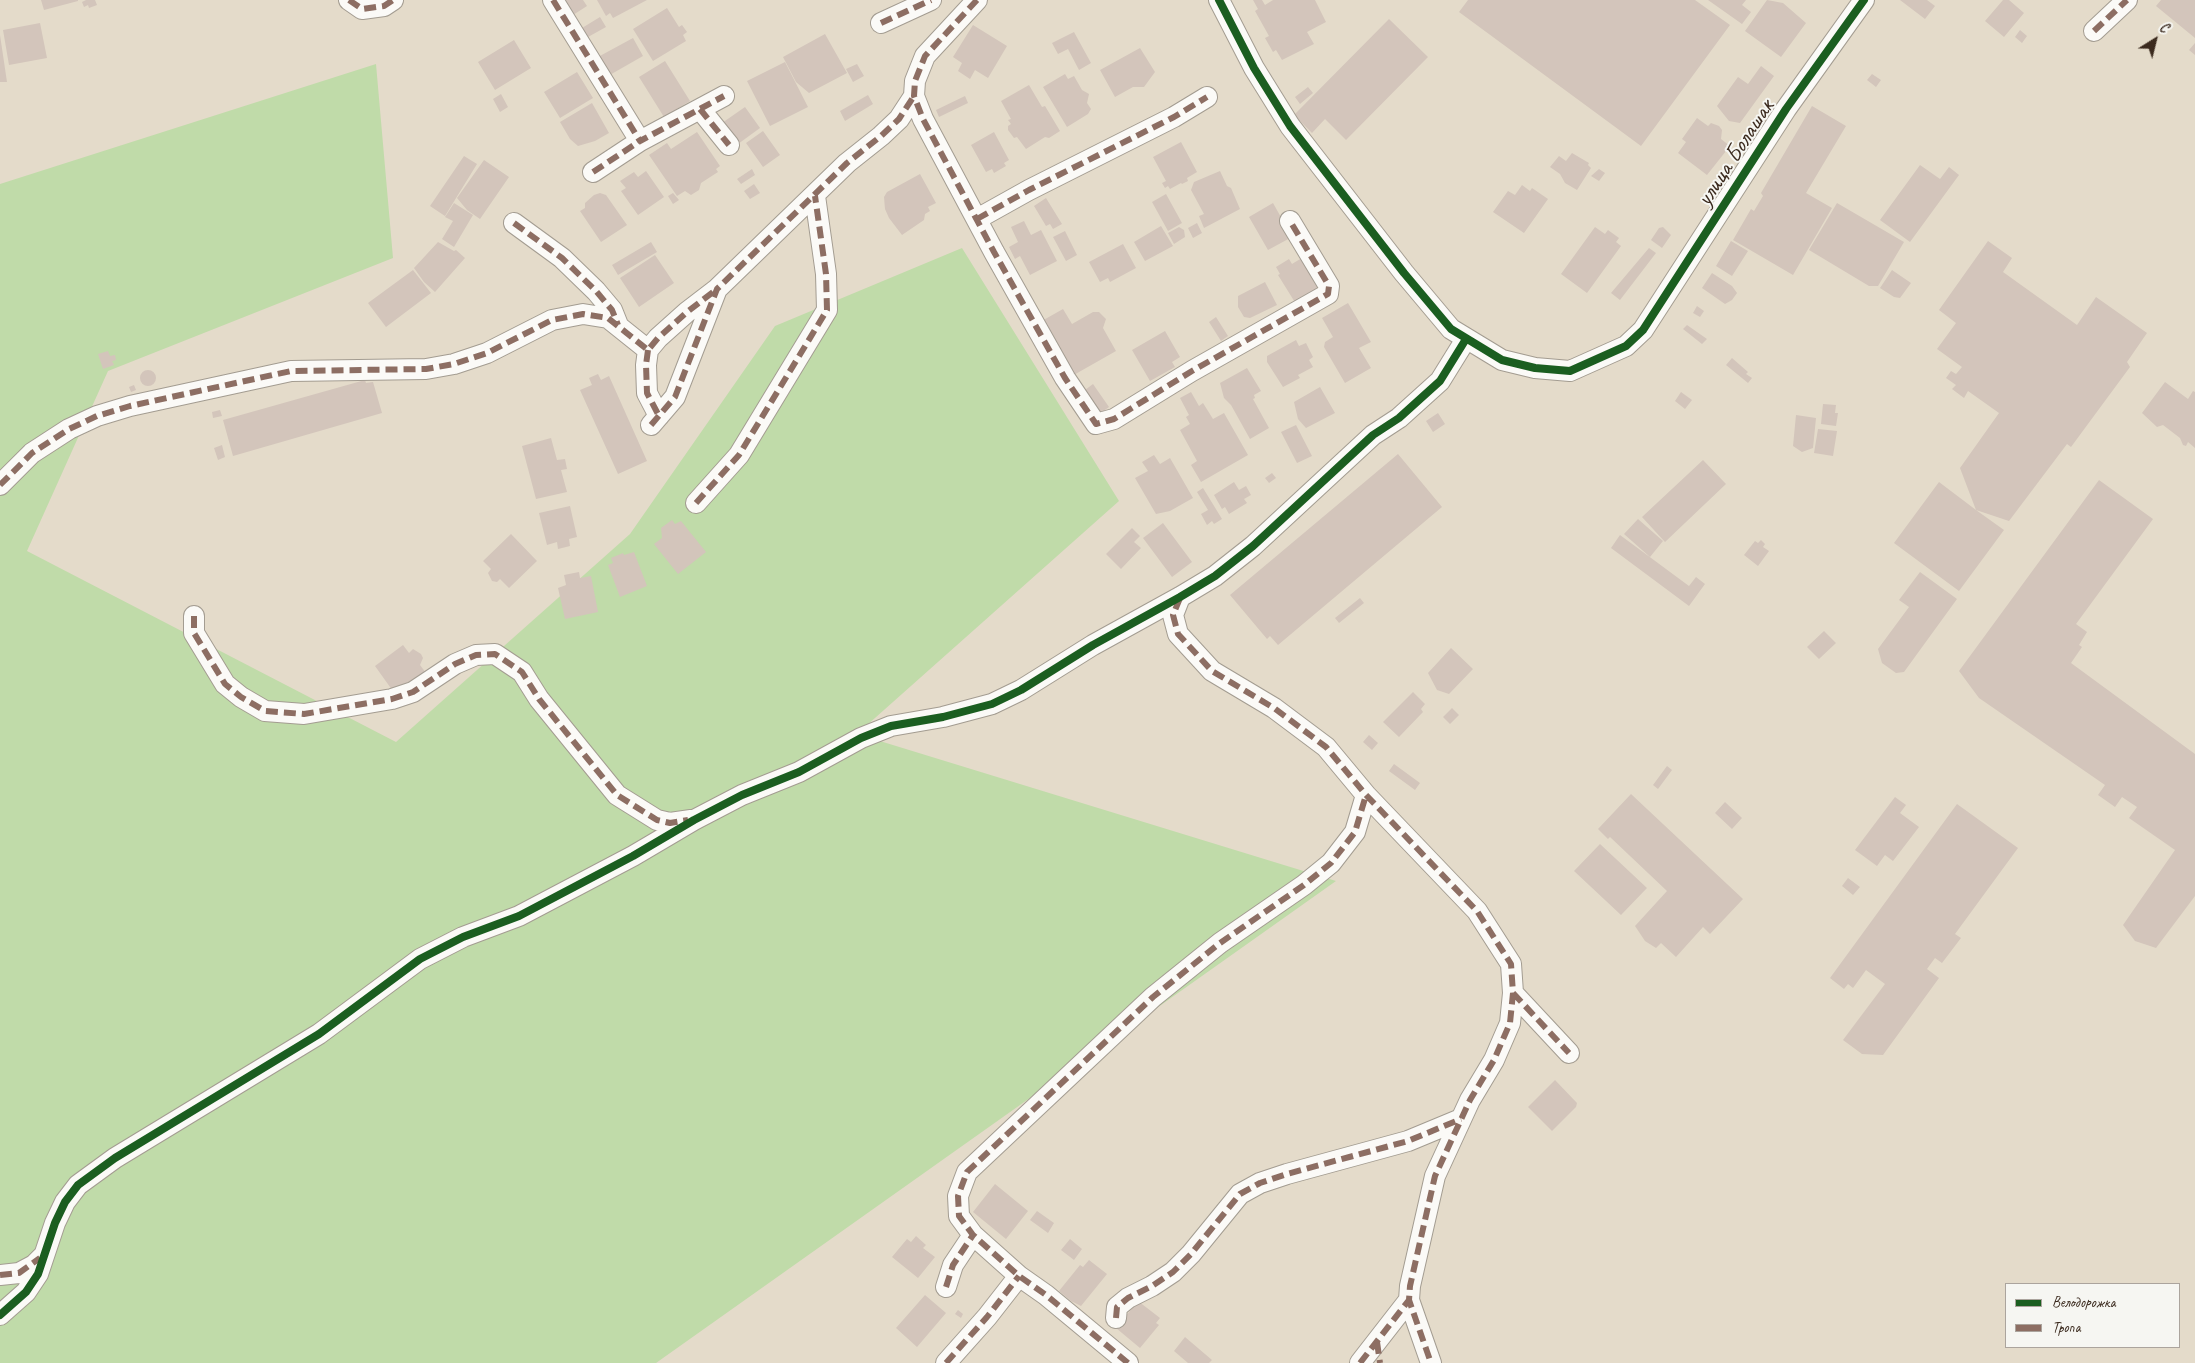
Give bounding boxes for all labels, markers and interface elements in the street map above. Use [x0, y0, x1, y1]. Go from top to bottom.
north arrow [2130, 15, 2180, 65]
text: С [2156, 19, 2172, 36]
street label: улица Болашак [1691, 94, 1781, 212]
legend [2005, 1283, 2180, 1348]
text: Велодорожка [2052, 1293, 2115, 1312]
text: Тропа [2052, 1318, 2080, 1337]

